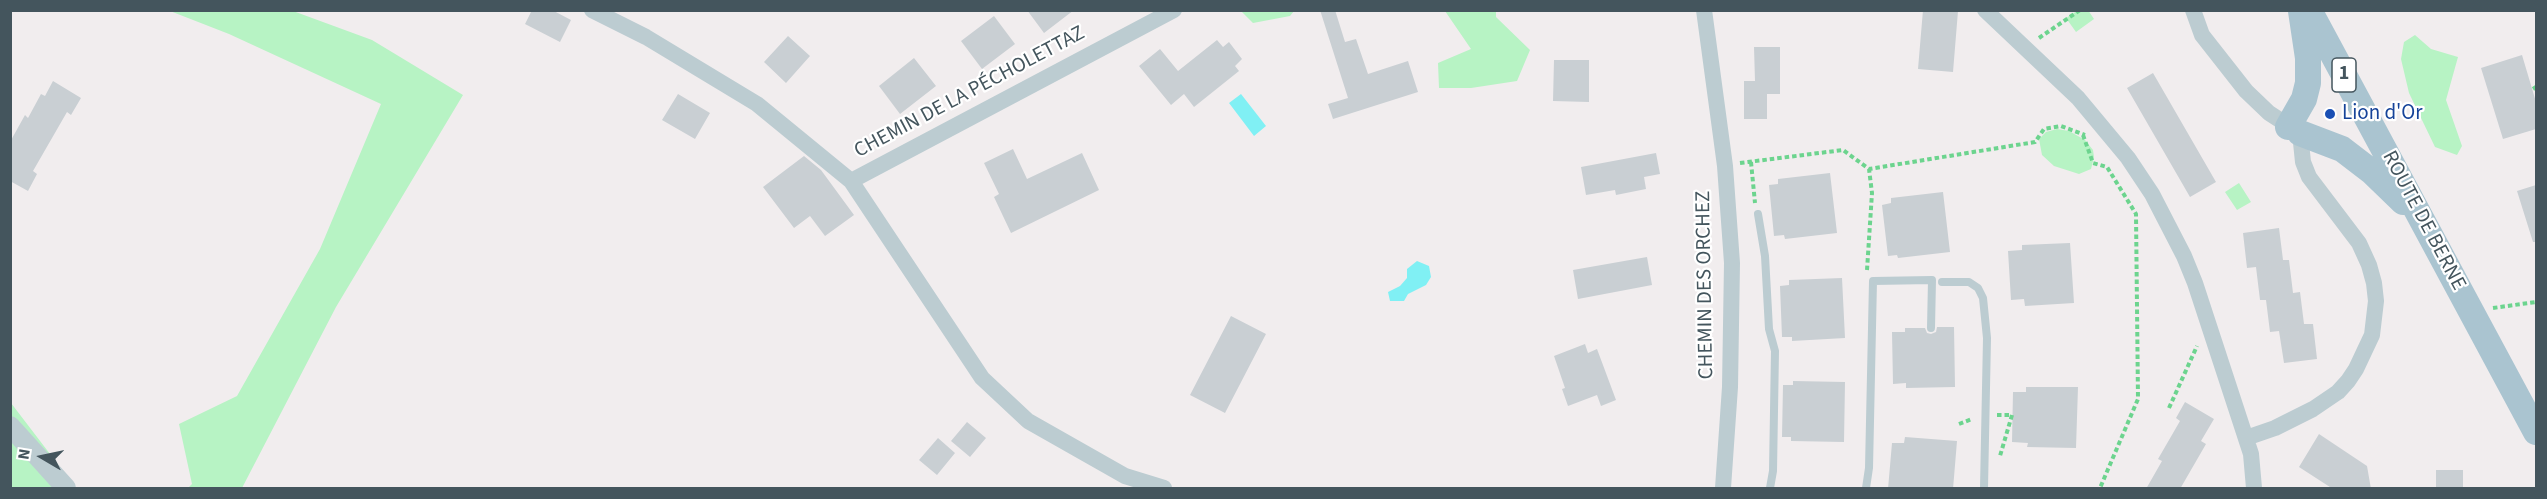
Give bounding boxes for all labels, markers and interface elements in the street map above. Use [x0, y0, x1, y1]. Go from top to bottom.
street label: CHEMIN DE LA PÉCHOLETTAZ [850, 21, 1090, 165]
road number: 1 [2332, 58, 2356, 92]
place label: Lion d'Or [2342, 101, 2423, 127]
marker: Lion d'Or [2323, 107, 2337, 121]
street label: ROUTE DE BERNE [2376, 147, 2470, 295]
street label: CHEMIN DES ORCHEZ [1692, 190, 1720, 380]
north arrow [12, 427, 72, 487]
text: N [13, 447, 36, 461]

